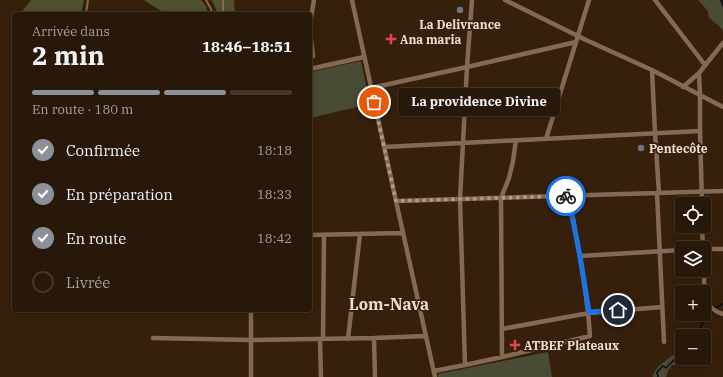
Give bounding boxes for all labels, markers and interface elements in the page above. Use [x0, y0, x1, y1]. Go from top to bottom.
marker: La Delivrance [455, 5, 465, 15]
place label: La Delivrance [419, 17, 501, 32]
text: Arrivée dans [32, 23, 110, 40]
place label: Ana maria [400, 32, 461, 47]
marker: Ana maria [385, 33, 397, 45]
text: 18:46–18:51 [202, 37, 292, 56]
text: 2 min [32, 38, 105, 72]
pin [357, 85, 391, 119]
callout: La providence Divine [398, 88, 560, 116]
icon: bag [363, 91, 385, 113]
text: La providence Divine [411, 93, 547, 110]
text: En route · 180 m [32, 101, 133, 118]
icon: check [32, 139, 54, 161]
text: Confirmée [66, 141, 140, 160]
place label: Pentecôte [649, 141, 708, 156]
text: 18:18 [257, 142, 292, 159]
marker: Pentecôte [636, 143, 646, 153]
courier [546, 176, 586, 216]
icon: check [32, 183, 54, 205]
text: En préparation [66, 185, 173, 204]
icon: bike [555, 185, 577, 207]
text: 18:33 [257, 186, 292, 203]
map controls [675, 197, 711, 365]
button: locate [675, 197, 711, 233]
icon: check [32, 227, 54, 249]
text: En route [66, 229, 126, 248]
text: 18:42 [257, 230, 292, 247]
button: layers [675, 241, 711, 277]
text: Livrée [66, 273, 110, 292]
button: + [675, 285, 711, 321]
pin [601, 293, 635, 327]
district label: Lom-Nava [349, 294, 429, 314]
icon: home [607, 299, 629, 321]
button: − [675, 329, 711, 365]
place label: ATBEF Plateaux [524, 338, 619, 353]
marker: ATBEF Plateaux [509, 339, 521, 351]

